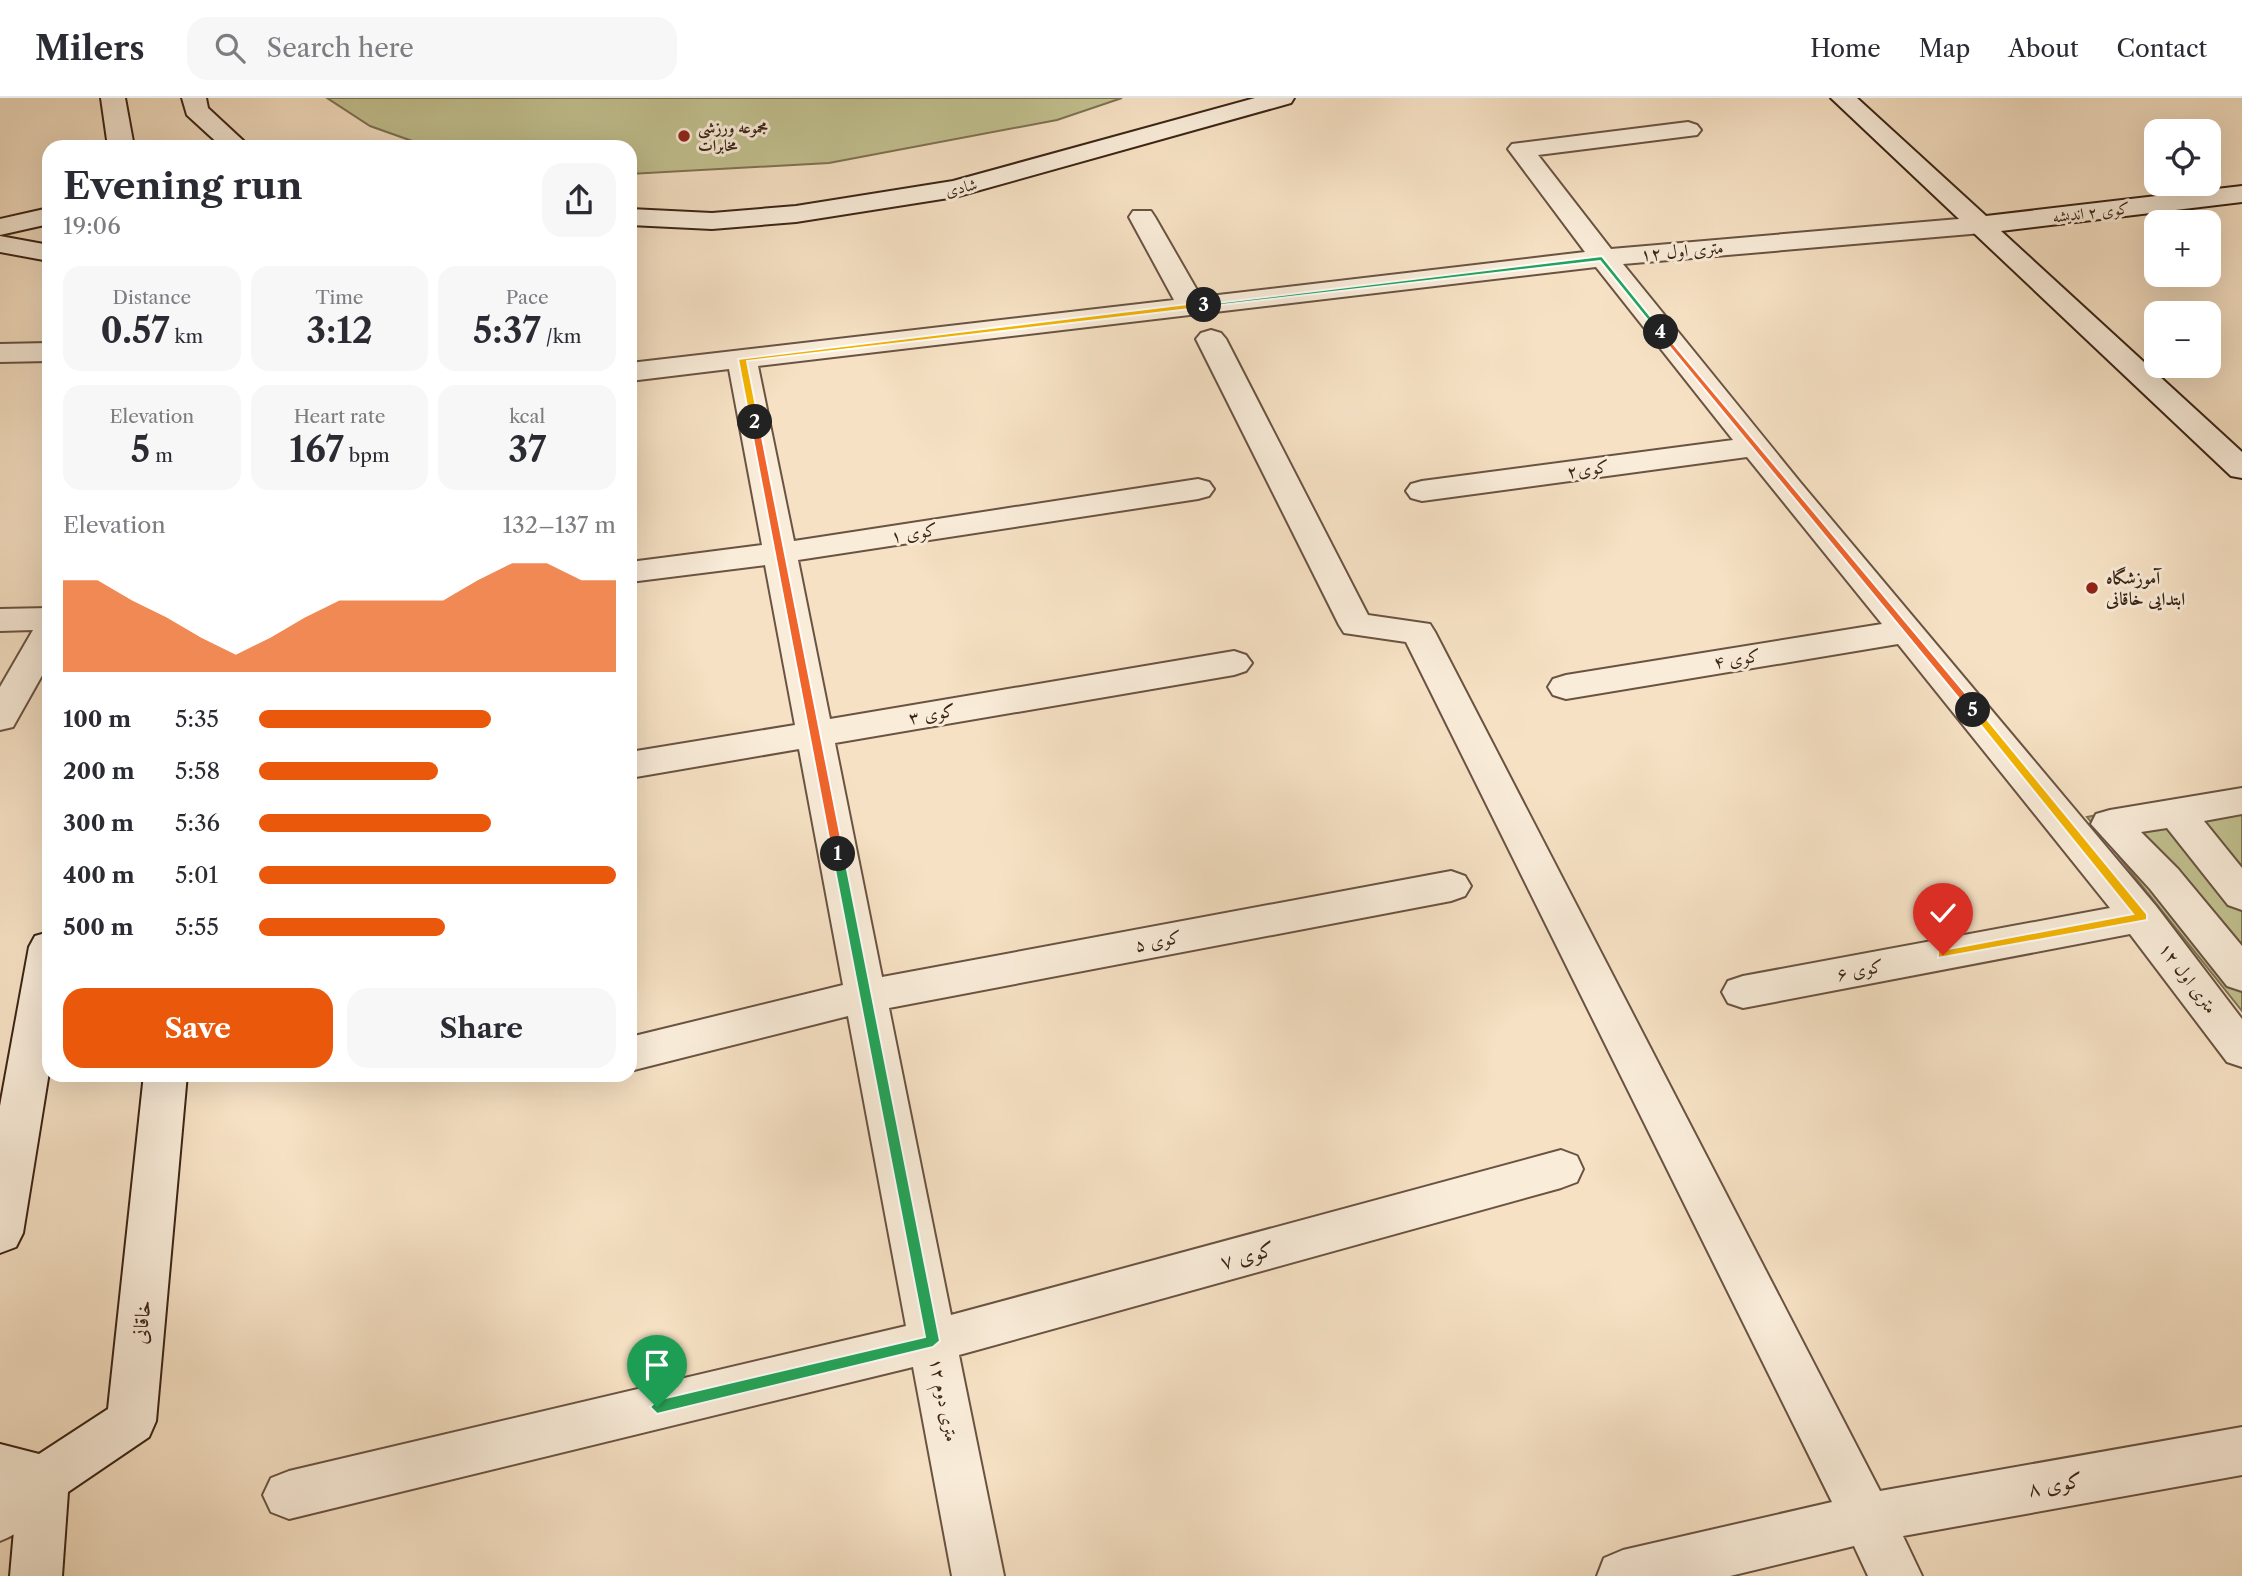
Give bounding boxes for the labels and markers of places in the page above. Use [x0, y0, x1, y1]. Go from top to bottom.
place label: مجموعه ورزشی مخابرات [698, 117, 768, 155]
marker: مجموعه ورزشی مخابرات [676, 128, 692, 144]
pin: 3 [1186, 288, 1222, 322]
pin: 4 [1644, 314, 1678, 350]
pin: 2 [738, 404, 772, 440]
place label: آموزشگاه ابتدایی خاقانی [2105, 566, 2185, 611]
marker: آموزشگاه ابتدایی خاقانی [2084, 580, 2100, 596]
pin: 5 [1955, 692, 1990, 728]
pin: 1 [820, 836, 856, 872]
pin [1913, 883, 1973, 955]
pin [627, 1335, 687, 1407]

